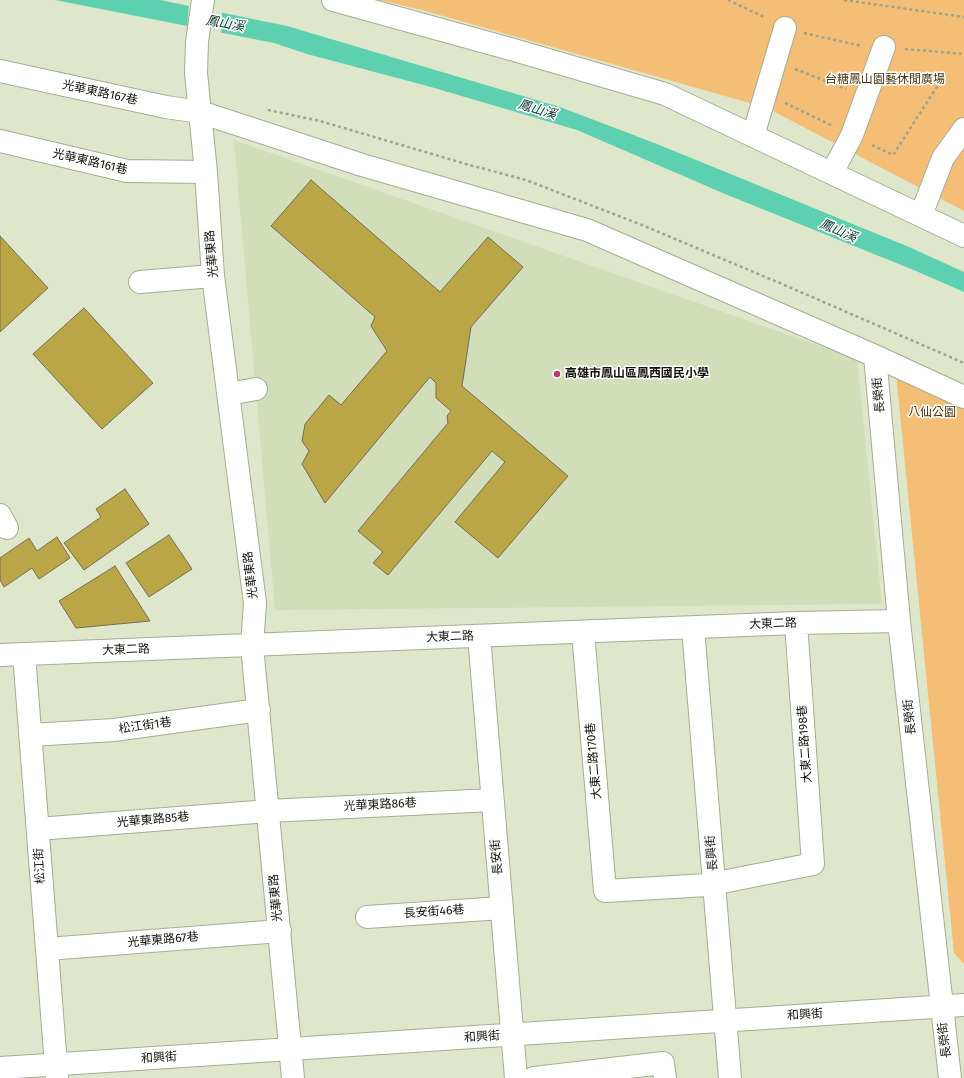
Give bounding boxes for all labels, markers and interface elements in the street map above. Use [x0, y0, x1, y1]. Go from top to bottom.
water label: 鳳山溪 [204, 13, 246, 35]
park label: 台糖鳳山園藝休閒廣場 [825, 73, 945, 87]
street label: 光華東路167巷 [61, 78, 139, 108]
water label: 鳳山溪 [516, 97, 558, 123]
street label: 光華東路161巷 [51, 146, 129, 178]
water label: 鳳山溪 [817, 216, 859, 246]
street label: 光華東路 [203, 229, 221, 279]
place label: 高雄市鳳山區鳳西國民小學 [565, 367, 709, 381]
marker: 高雄市鳳山區鳳西國民小學 [552, 369, 562, 379]
street label: 長榮街 [870, 376, 888, 414]
park label: 八仙公園 [908, 406, 956, 420]
street label: 光華東路 [241, 550, 261, 600]
street label: 大東二路 [749, 616, 797, 632]
street label: 大東二路 [426, 629, 474, 645]
street label: 大東二路 [102, 642, 150, 658]
street label: 長榮街 [901, 698, 919, 736]
street label: 大東二路198巷 [795, 705, 815, 783]
street label: 松江街1巷 [118, 715, 172, 737]
street label: 大東二路170巷 [583, 722, 605, 800]
street label: 光華東路86巷 [343, 796, 417, 814]
street label: 光華東路85巷 [116, 810, 190, 830]
street label: 長興街 [703, 834, 721, 872]
street label: 長安街 [488, 838, 506, 876]
street label: 松江街 [32, 848, 48, 884]
street label: 光華東路 [267, 873, 285, 923]
street label: 長安街46巷 [403, 903, 465, 921]
street label: 光華東路67巷 [127, 930, 199, 950]
street label: 和興街 [787, 1007, 823, 1023]
street label: 長榮街 [936, 1021, 954, 1059]
street label: 和興街 [464, 1029, 500, 1045]
street label: 和興街 [141, 1050, 177, 1066]

